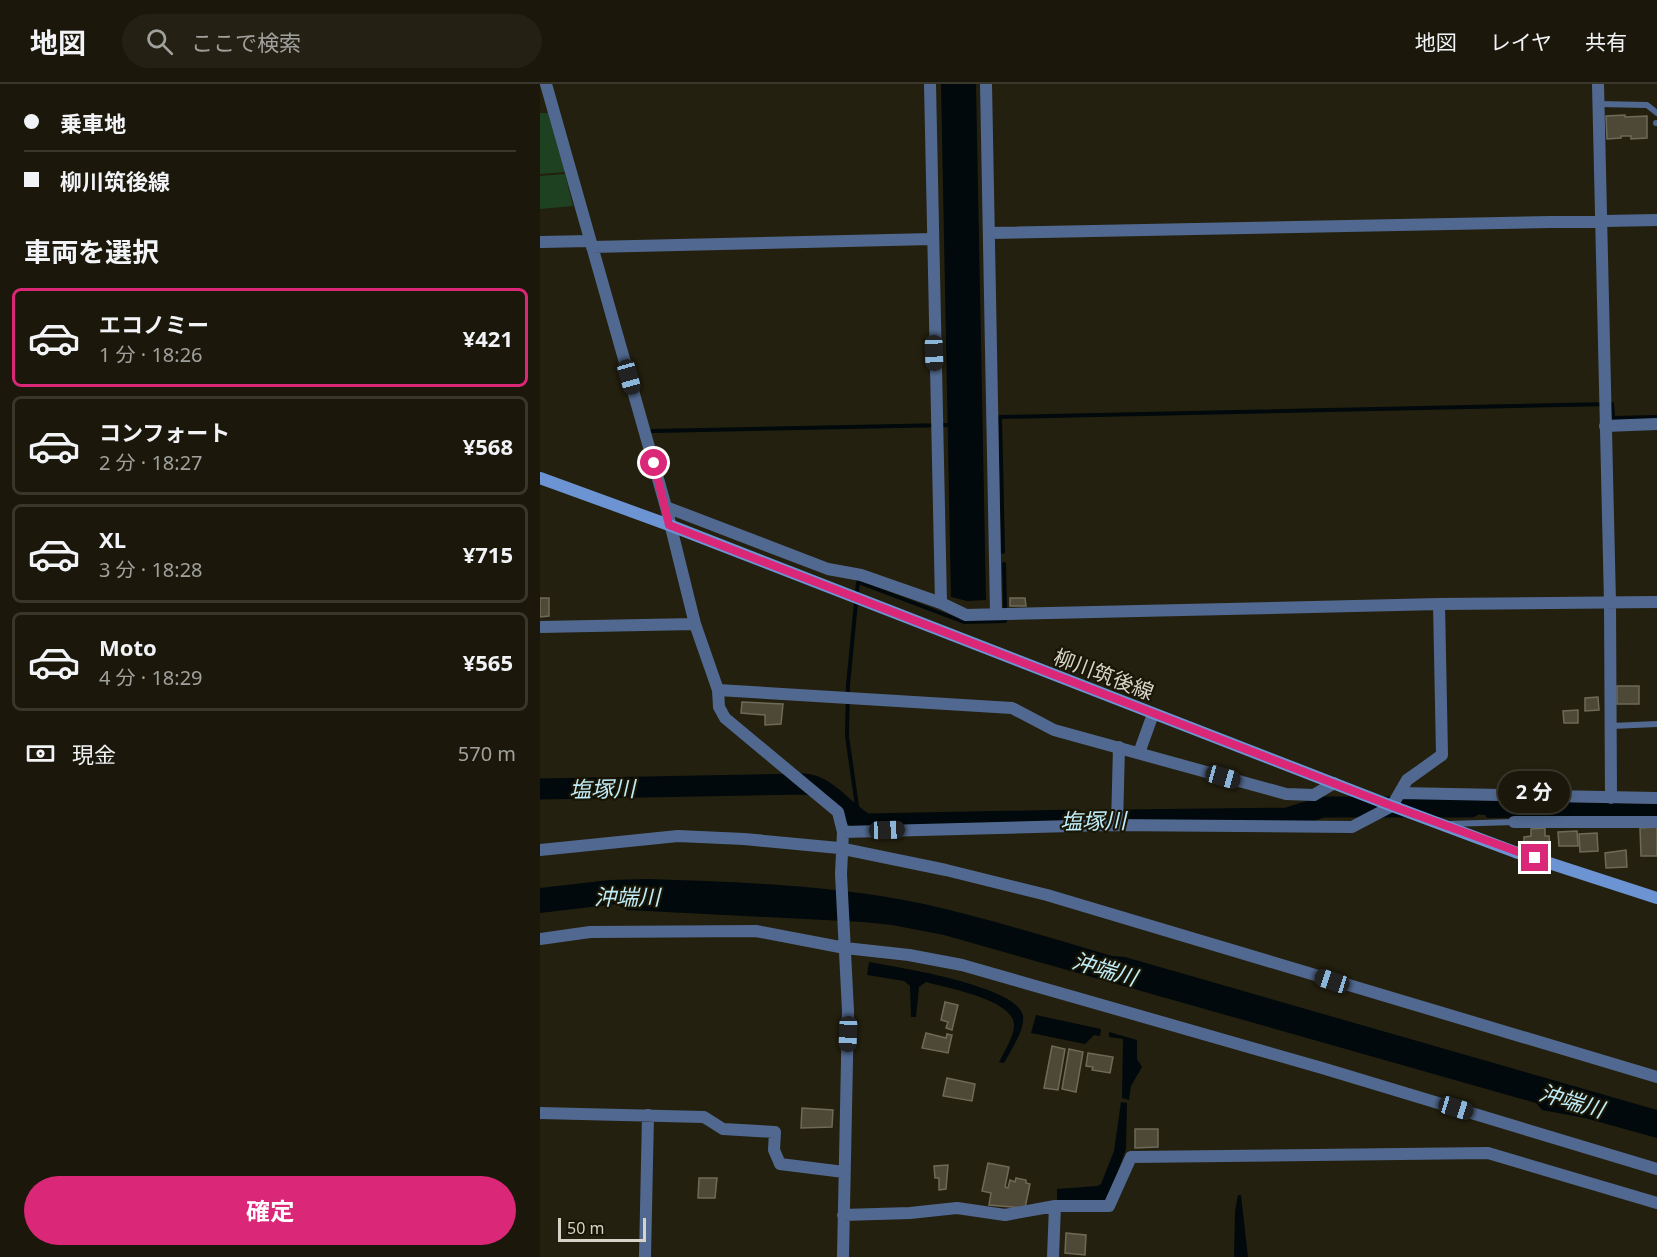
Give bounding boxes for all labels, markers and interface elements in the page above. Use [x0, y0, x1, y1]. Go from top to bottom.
search box [122, 14, 542, 68]
text: 地図 [30, 23, 86, 61]
icon: search [143, 25, 176, 58]
text: ここで検索 [191, 27, 301, 57]
text: 地図 [1415, 28, 1457, 56]
text: レイヤ [1490, 28, 1552, 56]
text: 共有 [1585, 28, 1627, 56]
text: 乗車地 [60, 108, 126, 138]
text: 柳川筑後線 [60, 166, 170, 196]
text: 車両を選択 [24, 233, 159, 270]
text: エコノミー [99, 309, 209, 339]
icon: car [27, 311, 81, 365]
text: ¥421 [463, 323, 513, 353]
car [924, 335, 944, 371]
text: 1 分 · 18:26 [99, 341, 203, 368]
car [615, 357, 643, 397]
text: コンフォート [99, 417, 230, 447]
icon: car [27, 419, 81, 473]
text: ¥568 [463, 431, 513, 461]
text: 2 分 · 18:27 [99, 449, 203, 476]
route start [640, 449, 667, 476]
text: XL [99, 524, 126, 554]
icon: car [27, 527, 81, 581]
text: ¥715 [463, 539, 513, 569]
text: 3 分 · 18:28 [99, 556, 203, 583]
text: Moto [99, 632, 157, 662]
icon: car [27, 635, 81, 689]
street label: 柳川筑後線 [1050, 642, 1158, 706]
text: ¥565 [463, 647, 513, 677]
text: 4 分 · 18:29 [99, 664, 203, 691]
icon: cash [24, 737, 57, 770]
text: 現金 [72, 739, 116, 769]
text: 570 m [458, 740, 516, 767]
car [1203, 763, 1243, 791]
callout: 2 分 [1499, 771, 1571, 813]
water label: 塩塚川 [569, 772, 637, 804]
text: 2 分 [1516, 778, 1552, 805]
water label: 塩塚川 [1060, 804, 1128, 836]
car [869, 820, 905, 840]
route end [1521, 844, 1548, 871]
water label: 沖端川 [594, 881, 662, 911]
water label: 沖端川 [1069, 944, 1143, 992]
car [1312, 967, 1352, 995]
car [838, 1016, 858, 1052]
water label: 沖端川 [1536, 1076, 1610, 1124]
car [1436, 1094, 1476, 1122]
button: 確定 [24, 1176, 516, 1245]
scale bar [558, 1215, 646, 1242]
text: 50 m [567, 1217, 604, 1239]

